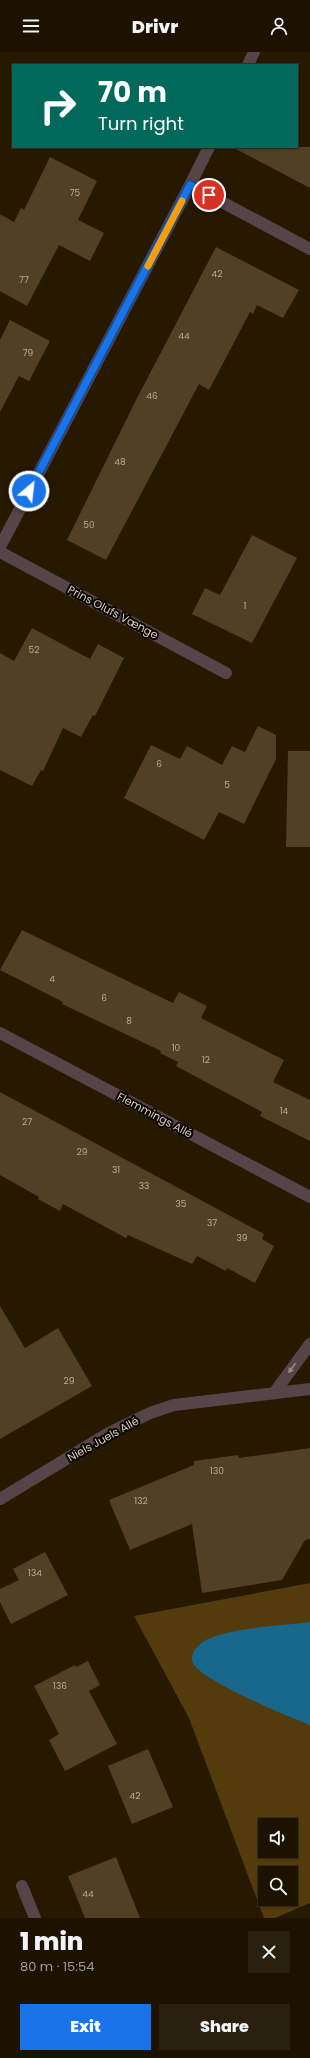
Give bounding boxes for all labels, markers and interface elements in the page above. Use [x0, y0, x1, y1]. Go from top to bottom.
text: Drivr [132, 14, 178, 39]
icon: menu [20, 15, 42, 37]
icon: person [268, 15, 290, 37]
text: 70 m [98, 73, 167, 112]
icon: right [32, 80, 84, 132]
text: Turn right [98, 111, 184, 136]
pin [192, 178, 226, 212]
icon: arrive [198, 184, 220, 206]
house number: 75 [70, 187, 81, 199]
house number: 42 [212, 268, 222, 280]
house number: 77 [19, 274, 29, 286]
house number: 44 [178, 330, 190, 342]
house number: 79 [23, 347, 34, 359]
house number: 46 [146, 390, 158, 402]
house number: 48 [114, 456, 126, 468]
position arrow [8, 470, 50, 512]
house number: 50 [83, 519, 95, 531]
street label: Prins Olufs Vænge [65, 581, 161, 643]
house number: 1 [244, 600, 247, 612]
house number: 52 [29, 644, 39, 656]
house number: 6 [156, 758, 162, 770]
house number: 5 [224, 779, 230, 791]
house number: 4 [49, 973, 55, 985]
house number: 6 [101, 992, 107, 1004]
house number: 8 [126, 1015, 132, 1027]
house number: 10 [172, 1042, 181, 1054]
house number: 12 [202, 1054, 210, 1066]
street label: Flemmings Allé [114, 1088, 196, 1142]
house number: 14 [280, 1105, 289, 1117]
house number: 27 [22, 1116, 32, 1128]
house number: 29 [77, 1146, 88, 1158]
house number: 31 [112, 1164, 120, 1176]
house number: 33 [139, 1180, 149, 1192]
house number: 35 [176, 1198, 187, 1210]
house number: 37 [207, 1217, 217, 1229]
house number: 39 [237, 1232, 248, 1244]
one-way arrow [288, 1363, 296, 1374]
house number: 29 [64, 1375, 75, 1387]
street label: Niels Juels Allé [64, 1413, 142, 1465]
house number: 130 [210, 1465, 224, 1477]
house number: 132 [134, 1495, 148, 1507]
house number: 134 [28, 1567, 42, 1579]
house number: 136 [53, 1680, 67, 1692]
house number: 42 [130, 1790, 140, 1802]
map controls [258, 1818, 298, 1906]
button: sound [258, 1818, 298, 1858]
button: search [258, 1866, 298, 1906]
house number: 44 [82, 1888, 94, 1900]
text: 1 min [20, 1925, 83, 1958]
button: close [248, 1931, 290, 1973]
text: 80 m · 15:54 [20, 1957, 94, 1976]
button: Exit [20, 2004, 151, 2050]
button: Share [159, 2004, 290, 2050]

